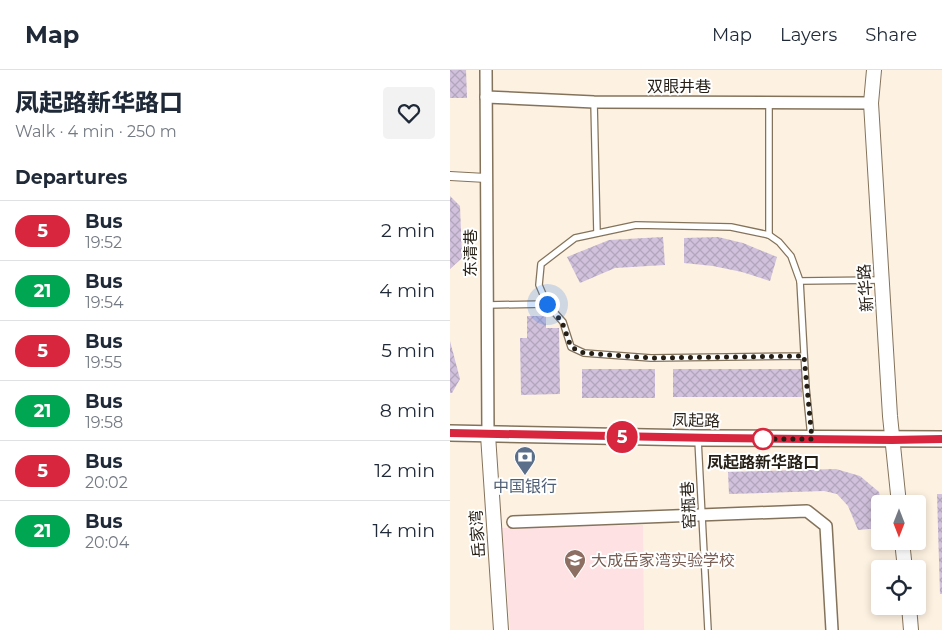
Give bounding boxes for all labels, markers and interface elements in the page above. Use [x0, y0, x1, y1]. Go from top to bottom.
text: Map [25, 20, 79, 49]
text: Map [712, 24, 752, 46]
text: Layers [780, 24, 837, 46]
text: Share [865, 24, 917, 46]
street label: 双眼井巷 [647, 77, 711, 96]
button: heart [383, 87, 435, 139]
text: 凤起路新华路口 [15, 88, 183, 117]
text: Walk · 4 min · 250 m [15, 122, 177, 141]
text: Departures [15, 166, 127, 189]
text: Bus [85, 210, 123, 233]
text: 2 min [381, 219, 435, 242]
text: 5 [37, 220, 48, 242]
street label: 东清巷 [461, 229, 480, 277]
text: 19:52 [85, 233, 122, 252]
street label: 新华路 [854, 263, 877, 313]
text: Bus [85, 270, 123, 293]
text: 4 min [379, 279, 435, 302]
text: 21 [34, 280, 51, 302]
your location [535, 292, 560, 317]
text: 19:54 [85, 293, 124, 312]
text: Bus [85, 330, 123, 353]
text: 5 min [381, 339, 435, 362]
text: 5 [37, 340, 48, 362]
text: 19:55 [85, 353, 122, 372]
text: Bus [85, 390, 123, 413]
text: 8 min [380, 399, 435, 422]
text: 21 [34, 400, 51, 422]
street label: 凤起路 [672, 411, 720, 430]
text: 19:58 [85, 413, 123, 432]
line badge: 5 [606, 421, 638, 453]
text: 5 [617, 426, 627, 448]
marker: 凤起路新华路口 [752, 428, 774, 450]
bank icon: 中国银行 [513, 445, 537, 476]
text: Bus [85, 450, 123, 473]
place label: 凤起路新华路口 [707, 453, 819, 472]
text: 12 min [374, 459, 435, 482]
text: 5 [37, 460, 48, 482]
text: 20:02 [85, 473, 128, 492]
place label: 中国银行 [493, 477, 557, 496]
street label: 窑瓶巷 [678, 481, 699, 529]
north arrow [871, 495, 926, 550]
map controls [871, 495, 926, 615]
street label: 岳家湾 [466, 509, 489, 559]
text: Bus [85, 510, 123, 533]
text: 14 min [372, 519, 435, 542]
text: 21 [34, 520, 51, 542]
text: 20:04 [85, 533, 129, 552]
school or university icon: 大成岳家湾实验学校 [563, 548, 587, 579]
place label: 大成岳家湾实验学校 [591, 551, 735, 570]
button: locate [871, 560, 926, 615]

